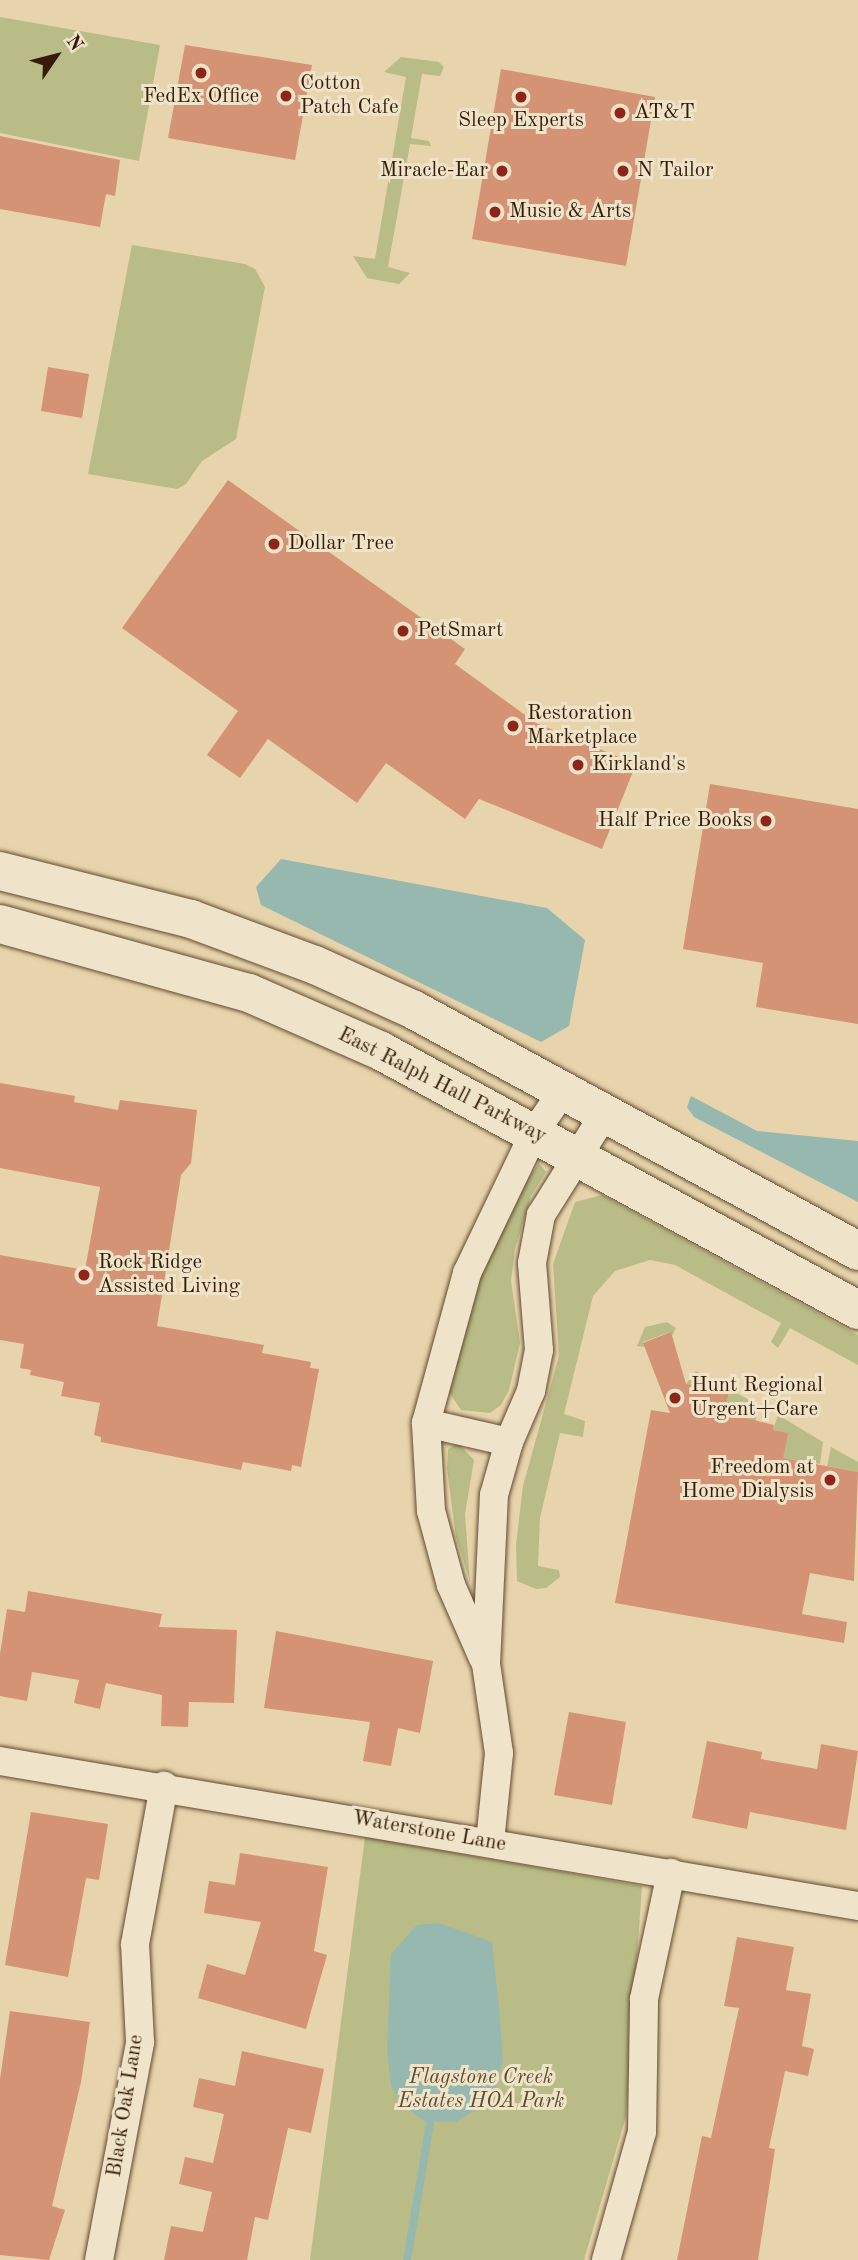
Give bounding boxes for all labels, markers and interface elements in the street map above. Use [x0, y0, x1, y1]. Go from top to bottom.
north arrow [21, 21, 91, 91]
text: N [62, 32, 86, 55]
marker: FedEx Office [193, 65, 209, 81]
place label: Cotton Patch Cafe [300, 71, 399, 121]
place label: FedEx Office [143, 84, 259, 110]
marker: Cotton Patch Cafe [278, 88, 294, 104]
marker: Sleep Experts [513, 89, 529, 105]
place label: AT&T [634, 100, 695, 126]
marker: AT&T [612, 105, 628, 121]
place label: Sleep Experts [458, 108, 584, 134]
place label: Miracle-Ear [380, 158, 488, 184]
place label: N Tailor [637, 158, 714, 184]
marker: Miracle-Ear [494, 163, 510, 179]
marker: N Tailor [615, 163, 631, 179]
place label: Music & Arts [509, 199, 631, 225]
marker: Music & Arts [487, 204, 503, 220]
place label: Dollar Tree [288, 531, 394, 557]
marker: Dollar Tree [266, 536, 282, 552]
place label: PetSmart [417, 618, 503, 644]
marker: PetSmart [395, 623, 411, 639]
place label: Restoration Marketplace [527, 701, 637, 751]
marker: Restoration Marketplace [505, 718, 521, 734]
place label: Kirkland's [592, 752, 686, 778]
marker: Kirkland's [570, 757, 586, 773]
place label: Half Price Books [598, 808, 752, 834]
marker: Half Price Books [758, 813, 774, 829]
street label: East Ralph Hall Parkway [334, 1022, 550, 1150]
place label: Rock Ridge Assisted Living [98, 1250, 240, 1300]
marker: Rock Ridge Assisted Living [76, 1267, 92, 1283]
place label: Hunt Regional Urgent+Care [691, 1373, 823, 1423]
marker: Hunt Regional Urgent+Care [665, 1388, 685, 1408]
place label: Freedom at Home Dialysis [682, 1455, 814, 1505]
marker: Freedom at Home Dialysis [820, 1470, 840, 1490]
street label: Waterstone Lane [350, 1806, 508, 1858]
street label: Black Oak Lane [102, 2033, 150, 2179]
park label: Flagstone Creek Estates HOA Park [398, 2065, 564, 2115]

